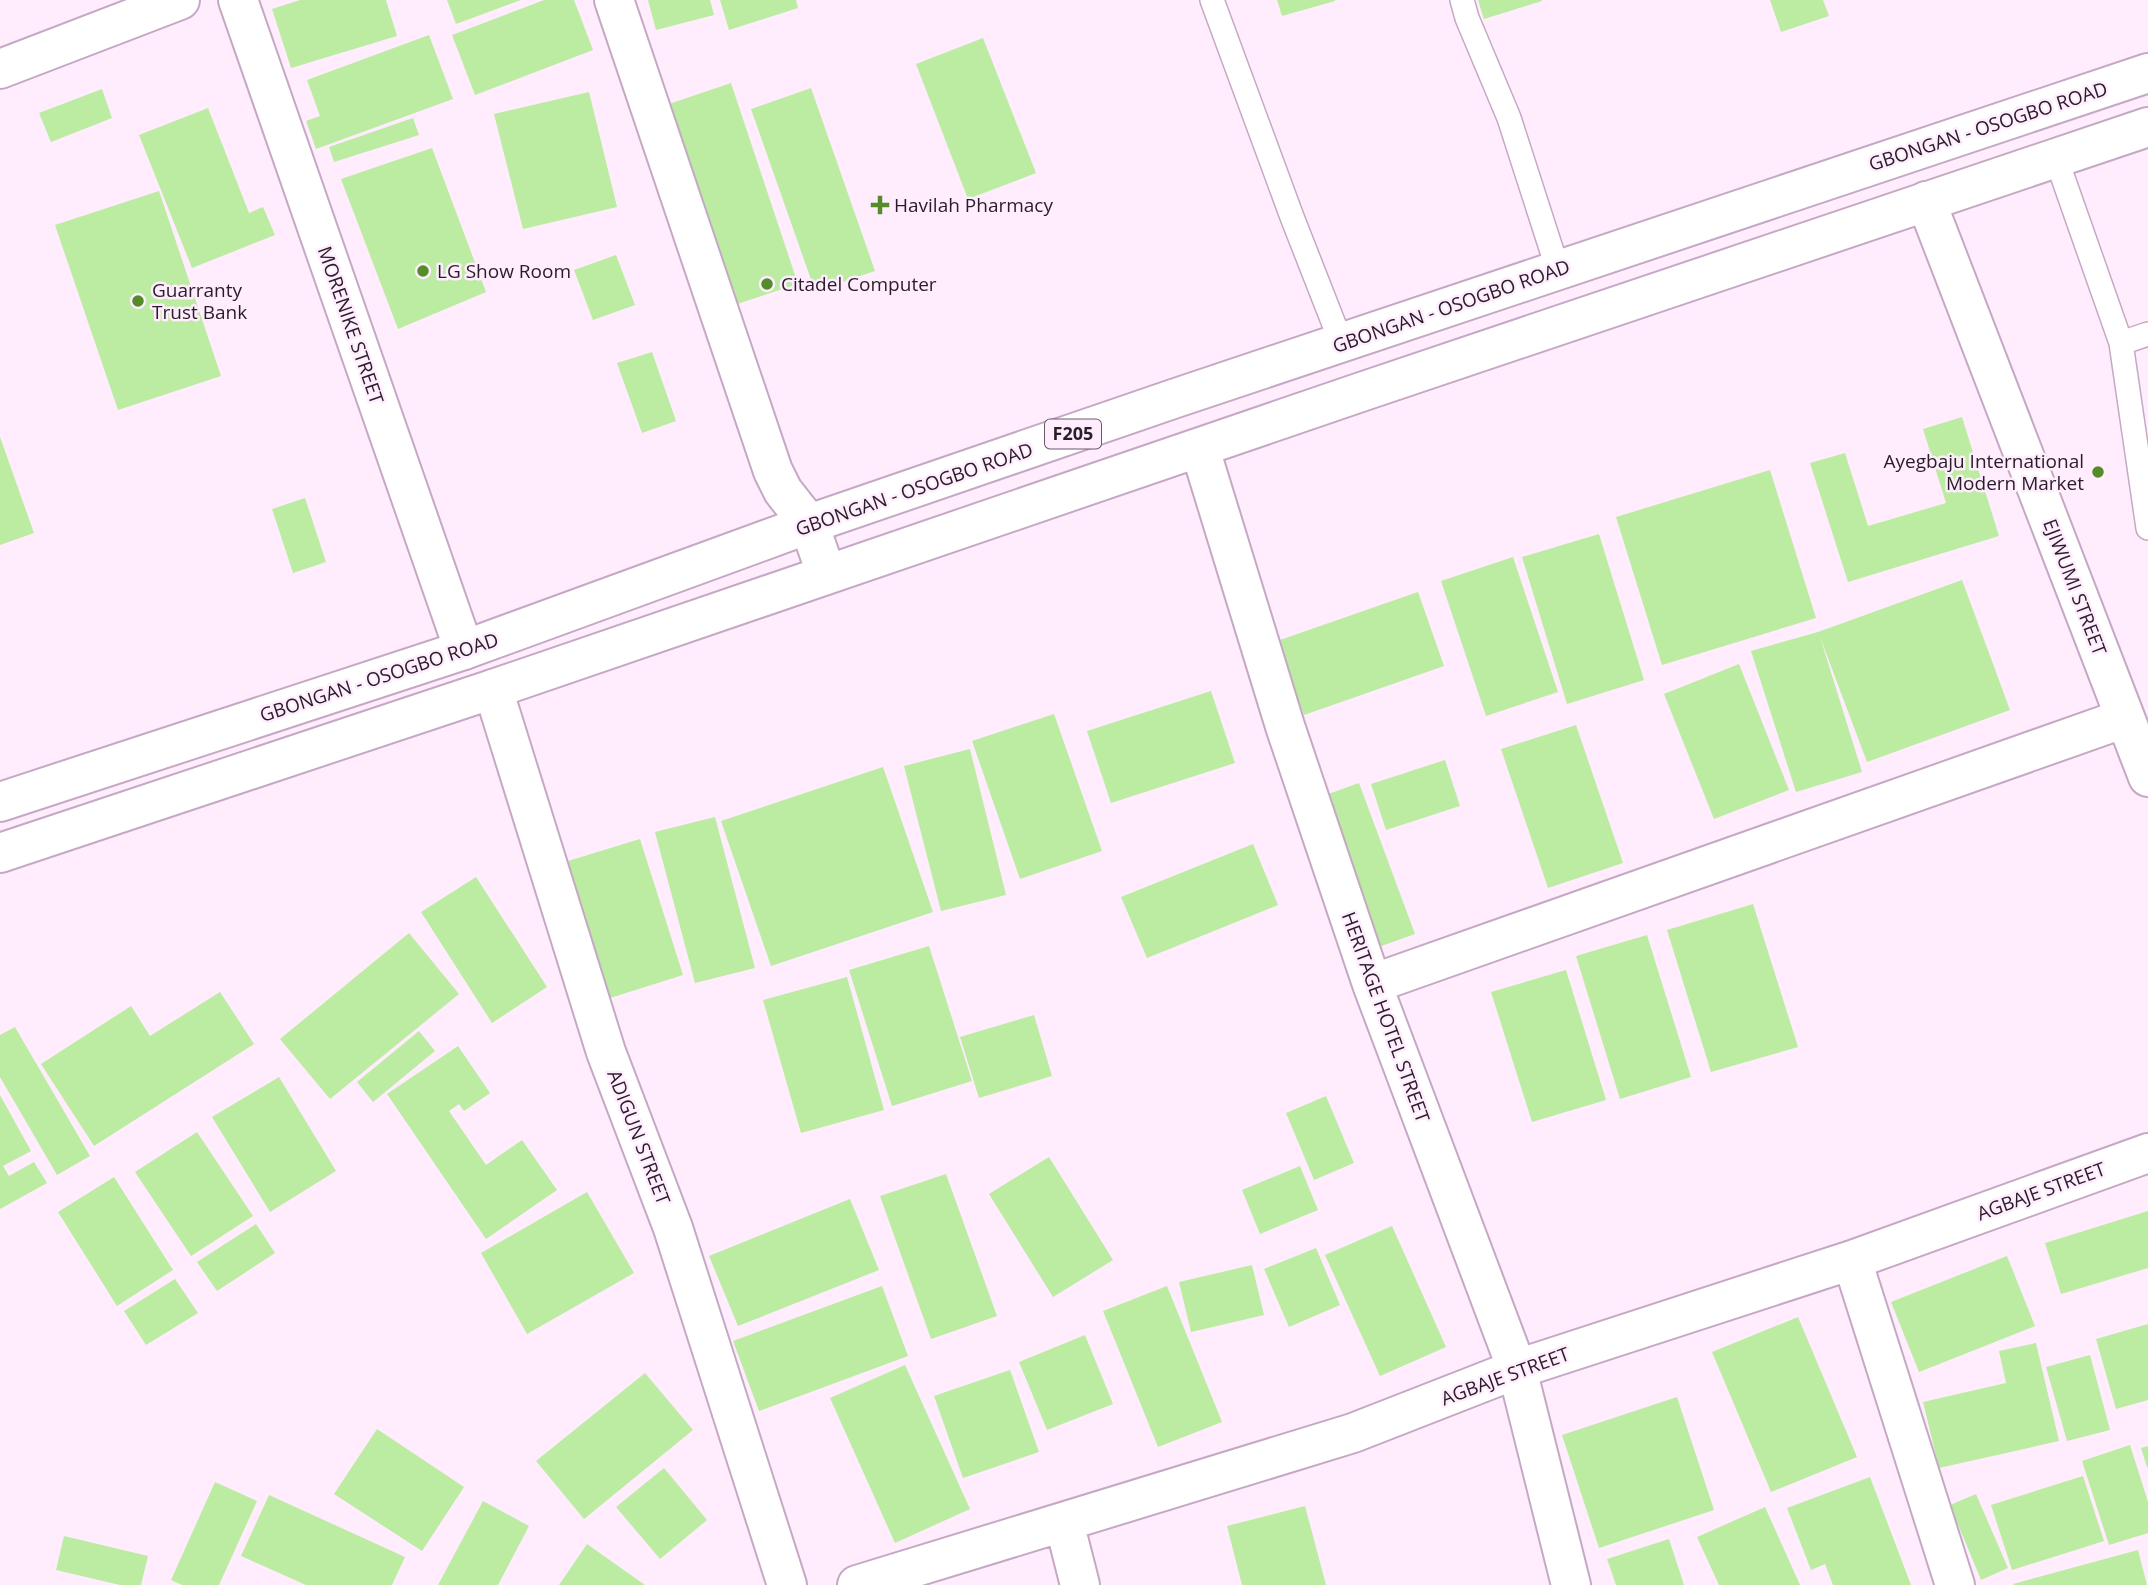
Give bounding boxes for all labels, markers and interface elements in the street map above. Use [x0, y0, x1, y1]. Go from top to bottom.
street label: GBONGAN - OSOGBO ROAD [1865, 75, 2111, 177]
place label: Havilah Pharmacy [894, 192, 1053, 218]
marker: Havilah Pharmacy [872, 197, 888, 213]
street label: MORENIKE STREET [312, 243, 390, 408]
street label: GBONGAN - OSOGBO ROAD [1329, 253, 1573, 359]
place label: LG Show Room [437, 258, 571, 284]
marker: LG Show Room [415, 263, 431, 279]
place label: Citadel Computer [781, 271, 937, 297]
marker: Citadel Computer [759, 276, 775, 292]
place label: Guarranty Trust Bank [152, 277, 247, 325]
marker: Guarranty Trust Bank [130, 293, 146, 309]
road number: F205 [1045, 420, 1101, 448]
street label: GBONGAN - OSOGBO ROAD [792, 436, 1036, 542]
place label: Ayegbaju International Modern Market [1884, 448, 2084, 496]
marker: Ayegbaju International Modern Market [2090, 464, 2106, 480]
street label: EJIWUMI STREET [2037, 515, 2113, 659]
street label: GBONGAN - OSOGBO ROAD [256, 626, 502, 728]
street label: HERITAGE HOTEL STREET [1336, 908, 1436, 1126]
street label: ADIGUN STREET [601, 1066, 677, 1209]
street label: AGBAJE STREET [1973, 1156, 2109, 1226]
street label: AGBAJE STREET [1437, 1341, 1573, 1411]

